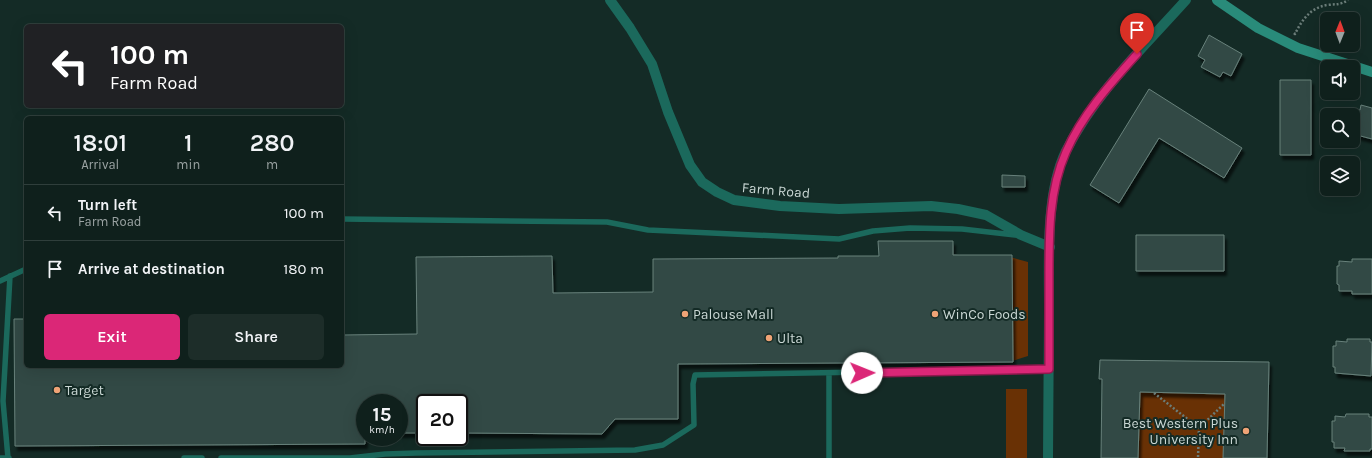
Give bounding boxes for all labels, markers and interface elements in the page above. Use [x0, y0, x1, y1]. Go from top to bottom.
north arrow [1320, 12, 1360, 52]
map controls [1320, 12, 1360, 196]
pin [1120, 13, 1154, 54]
icon: arrive [1126, 19, 1148, 41]
text: 100 m [110, 38, 189, 71]
icon: left [44, 40, 96, 92]
button: sound [1320, 60, 1360, 100]
text: Farm Road [110, 72, 198, 94]
button: search [1320, 108, 1360, 148]
text: 18:01 [74, 129, 127, 157]
text: 1 [184, 129, 193, 157]
text: 280 [250, 129, 294, 157]
button: layers [1320, 156, 1360, 196]
text: Arrival [81, 157, 119, 172]
text: min [176, 157, 200, 172]
text: m [266, 157, 278, 172]
street label: Farm Road [741, 179, 811, 202]
text: Turn left [78, 196, 137, 214]
icon: left [44, 202, 66, 224]
text: 100 m [284, 204, 324, 222]
text: Farm Road [78, 214, 142, 229]
icon: arrive [44, 258, 66, 280]
text: Arrive at destination [78, 260, 225, 278]
text: 180 m [283, 260, 324, 278]
place label: Palouse Mall [693, 306, 774, 323]
place label: WinCo Foods [943, 306, 1026, 323]
marker: Palouse Mall [680, 309, 690, 319]
marker: WinCo Foods [930, 309, 940, 319]
button: Exit [44, 314, 180, 360]
button: Share [188, 314, 324, 360]
place label: Ulta [777, 330, 803, 347]
marker: Ulta [764, 333, 774, 343]
position arrow [841, 352, 883, 394]
place label: Target [65, 382, 104, 399]
marker: Target [52, 385, 62, 395]
speed limit sign: 20 [416, 394, 468, 446]
text: 15 [373, 403, 391, 426]
place label: Best Western Plus University Inn [1123, 415, 1238, 448]
text: km/h [369, 424, 395, 436]
marker: Best Western Plus University Inn [1241, 426, 1251, 436]

